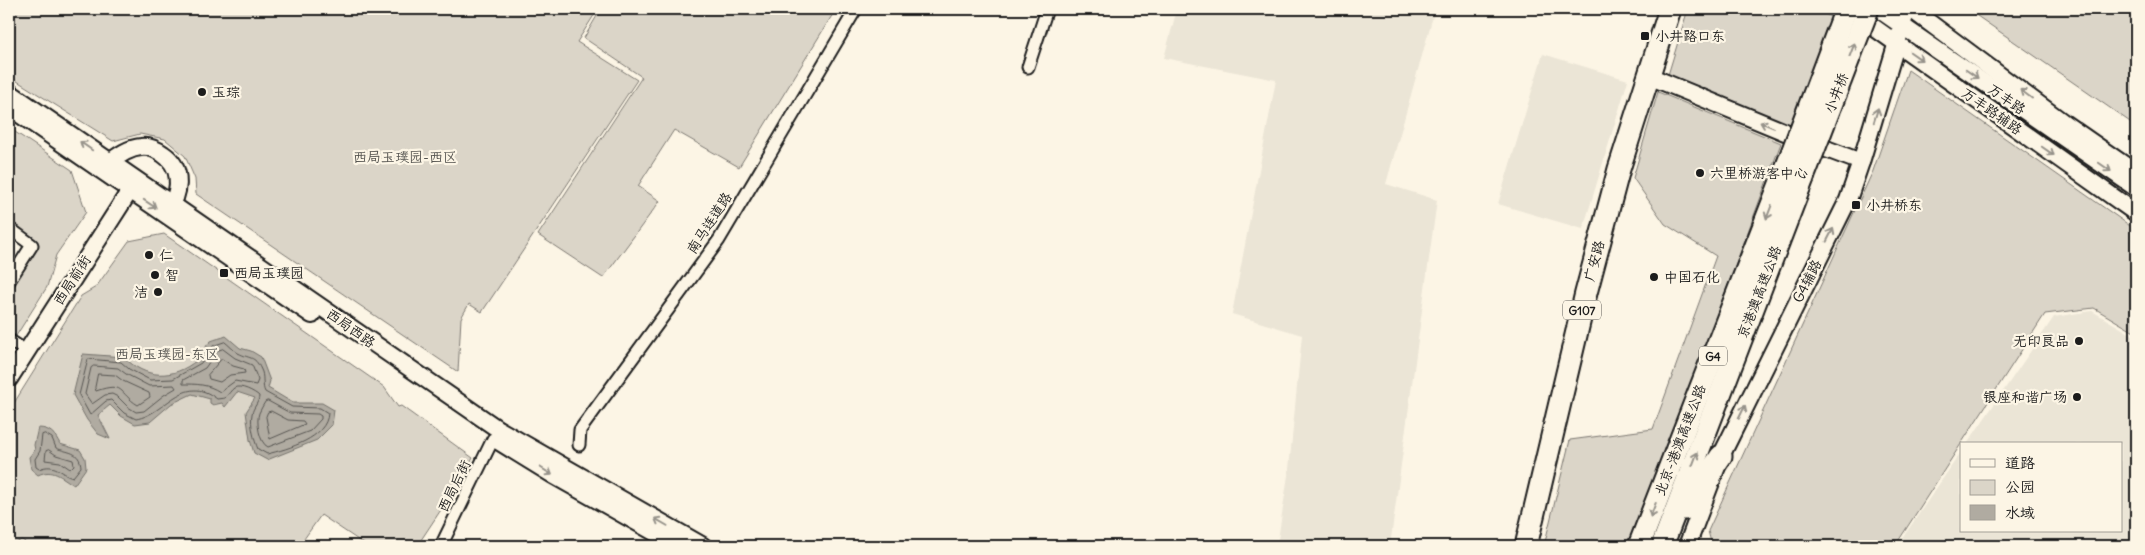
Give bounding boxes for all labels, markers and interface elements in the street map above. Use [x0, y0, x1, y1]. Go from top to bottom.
place label: 小井路口东 [1655, 27, 1725, 45]
marker: 小井路口东 [1639, 30, 1651, 42]
one-way arrow [1848, 43, 1857, 58]
one-way arrow [1909, 51, 1922, 62]
one-way arrow [1964, 69, 1978, 79]
street label: 小井桥 [1820, 70, 1852, 116]
street label: 万丰路 [1985, 80, 2029, 118]
place label: 玉琮 [212, 83, 240, 101]
street label: 万丰路辅路 [1958, 84, 2026, 138]
marker: 玉琮 [196, 86, 208, 98]
one-way arrow [2019, 89, 2032, 100]
one-way arrow [1871, 107, 1881, 123]
one-way arrow [1760, 119, 1775, 129]
one-way arrow [79, 141, 93, 151]
one-way arrow [2041, 146, 2055, 156]
park label: 西局玉璞园-西区 [353, 148, 457, 166]
one-way arrow [2098, 162, 2112, 172]
place label: 六里桥游客中心 [1710, 164, 1808, 182]
marker: 六里桥游客中心 [1694, 167, 1706, 179]
street label: 南马连道路 [682, 189, 736, 257]
place label: 小井桥东 [1866, 196, 1922, 214]
one-way arrow [143, 199, 157, 209]
marker: 小井桥东 [1850, 199, 1862, 211]
one-way arrow [1764, 203, 1773, 219]
one-way arrow [1825, 228, 1835, 243]
street label: 广安路 [1580, 238, 1608, 284]
street label: 京港澳高速公路 [1733, 243, 1785, 341]
place label: 仁 [159, 246, 173, 264]
marker: 仁 [143, 249, 155, 261]
street label: 西局前街 [49, 252, 95, 308]
street label: G4辅路 [1788, 256, 1826, 306]
place label: 西局玉璞园 [234, 264, 304, 282]
place label: 智 [165, 266, 179, 284]
marker: 西局玉璞园 [218, 267, 230, 279]
place label: 中国石化 [1664, 268, 1720, 286]
marker: 智 [149, 269, 161, 281]
marker: 中国石化 [1648, 271, 1660, 283]
place label: 洁 [134, 283, 148, 301]
marker: 洁 [152, 286, 164, 298]
road number: G107 [1563, 300, 1601, 320]
street label: 西局西路 [323, 305, 379, 351]
place label: 无印良品 [2013, 332, 2069, 350]
marker: 无印良品 [2073, 335, 2085, 347]
park label: 西局玉璞园-东区 [115, 345, 219, 363]
road number: G4 [1699, 346, 1727, 366]
street label: 北京-港澳高速公路 [1650, 382, 1710, 498]
place label: 银座和谐广场 [1983, 388, 2067, 406]
marker: 银座和谐广场 [2071, 391, 2083, 403]
one-way arrow [1738, 405, 1747, 420]
legend [1960, 442, 2122, 532]
one-way arrow [1691, 452, 1700, 468]
text: 道路 [2005, 453, 2035, 472]
street label: 西局后街 [434, 457, 474, 515]
one-way arrow [538, 467, 552, 477]
text: 公园 [2005, 477, 2035, 496]
one-way arrow [1648, 502, 1657, 517]
text: 水域 [2005, 503, 2035, 522]
one-way arrow [653, 517, 668, 527]

